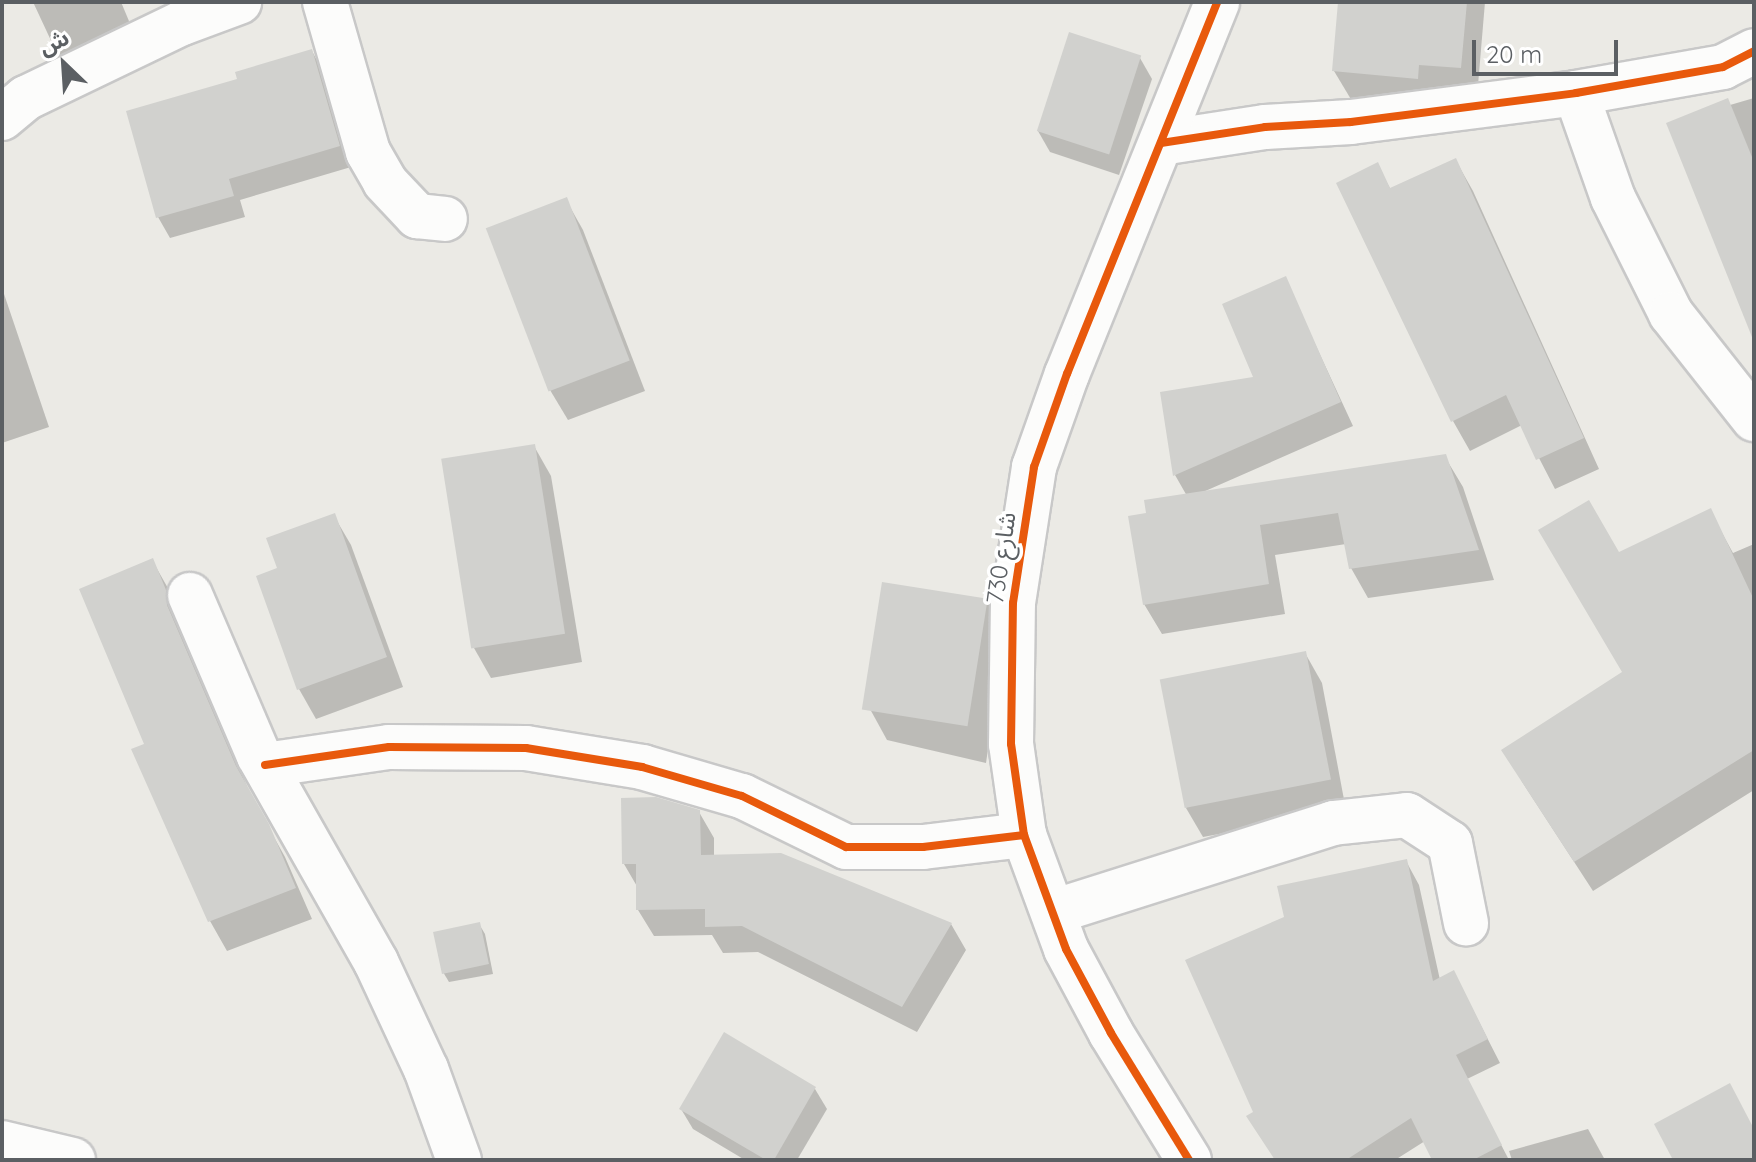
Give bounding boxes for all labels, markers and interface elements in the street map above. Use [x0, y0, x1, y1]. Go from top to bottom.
text: ش [34, 23, 73, 61]
north arrow [24, 24, 104, 104]
scale bar [1476, 24, 1622, 74]
text: 20 m [1486, 39, 1542, 69]
street label: شارع 730 [980, 510, 1022, 606]

